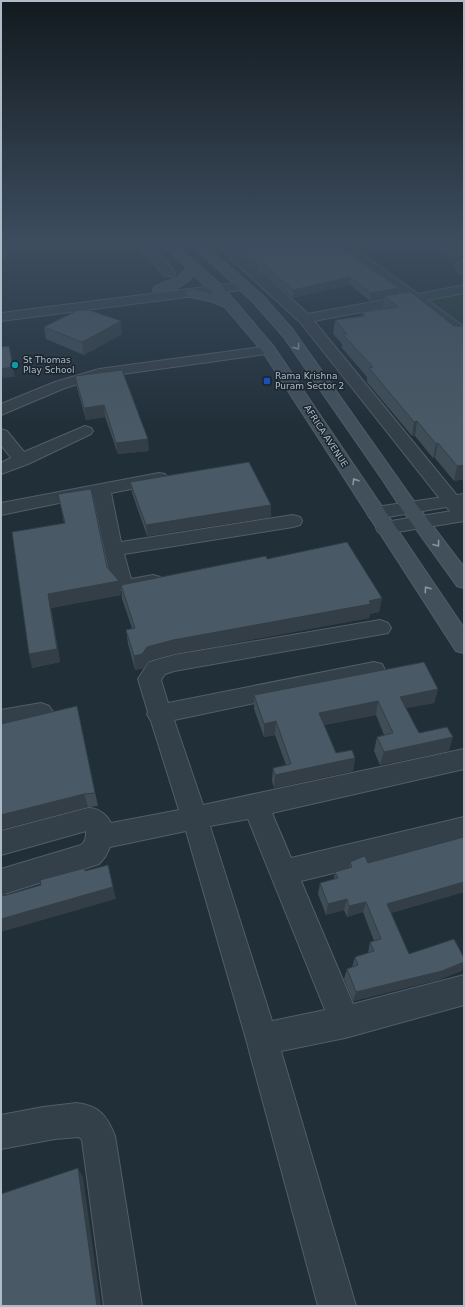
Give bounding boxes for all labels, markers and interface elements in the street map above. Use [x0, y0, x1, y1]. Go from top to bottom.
one-way arrow [292, 342, 299, 349]
place label: St Thomas Play School [23, 355, 75, 375]
marker: St Thomas Play School [10, 360, 20, 370]
place label: Rama Krishna Puram Sector 2 [275, 371, 344, 391]
marker: Rama Krishna Puram Sector 2 [262, 376, 272, 386]
street label: AFRICA AVENUE [302, 403, 350, 469]
one-way arrow [352, 478, 360, 485]
one-way arrow [432, 540, 439, 547]
one-way arrow [424, 586, 432, 593]

